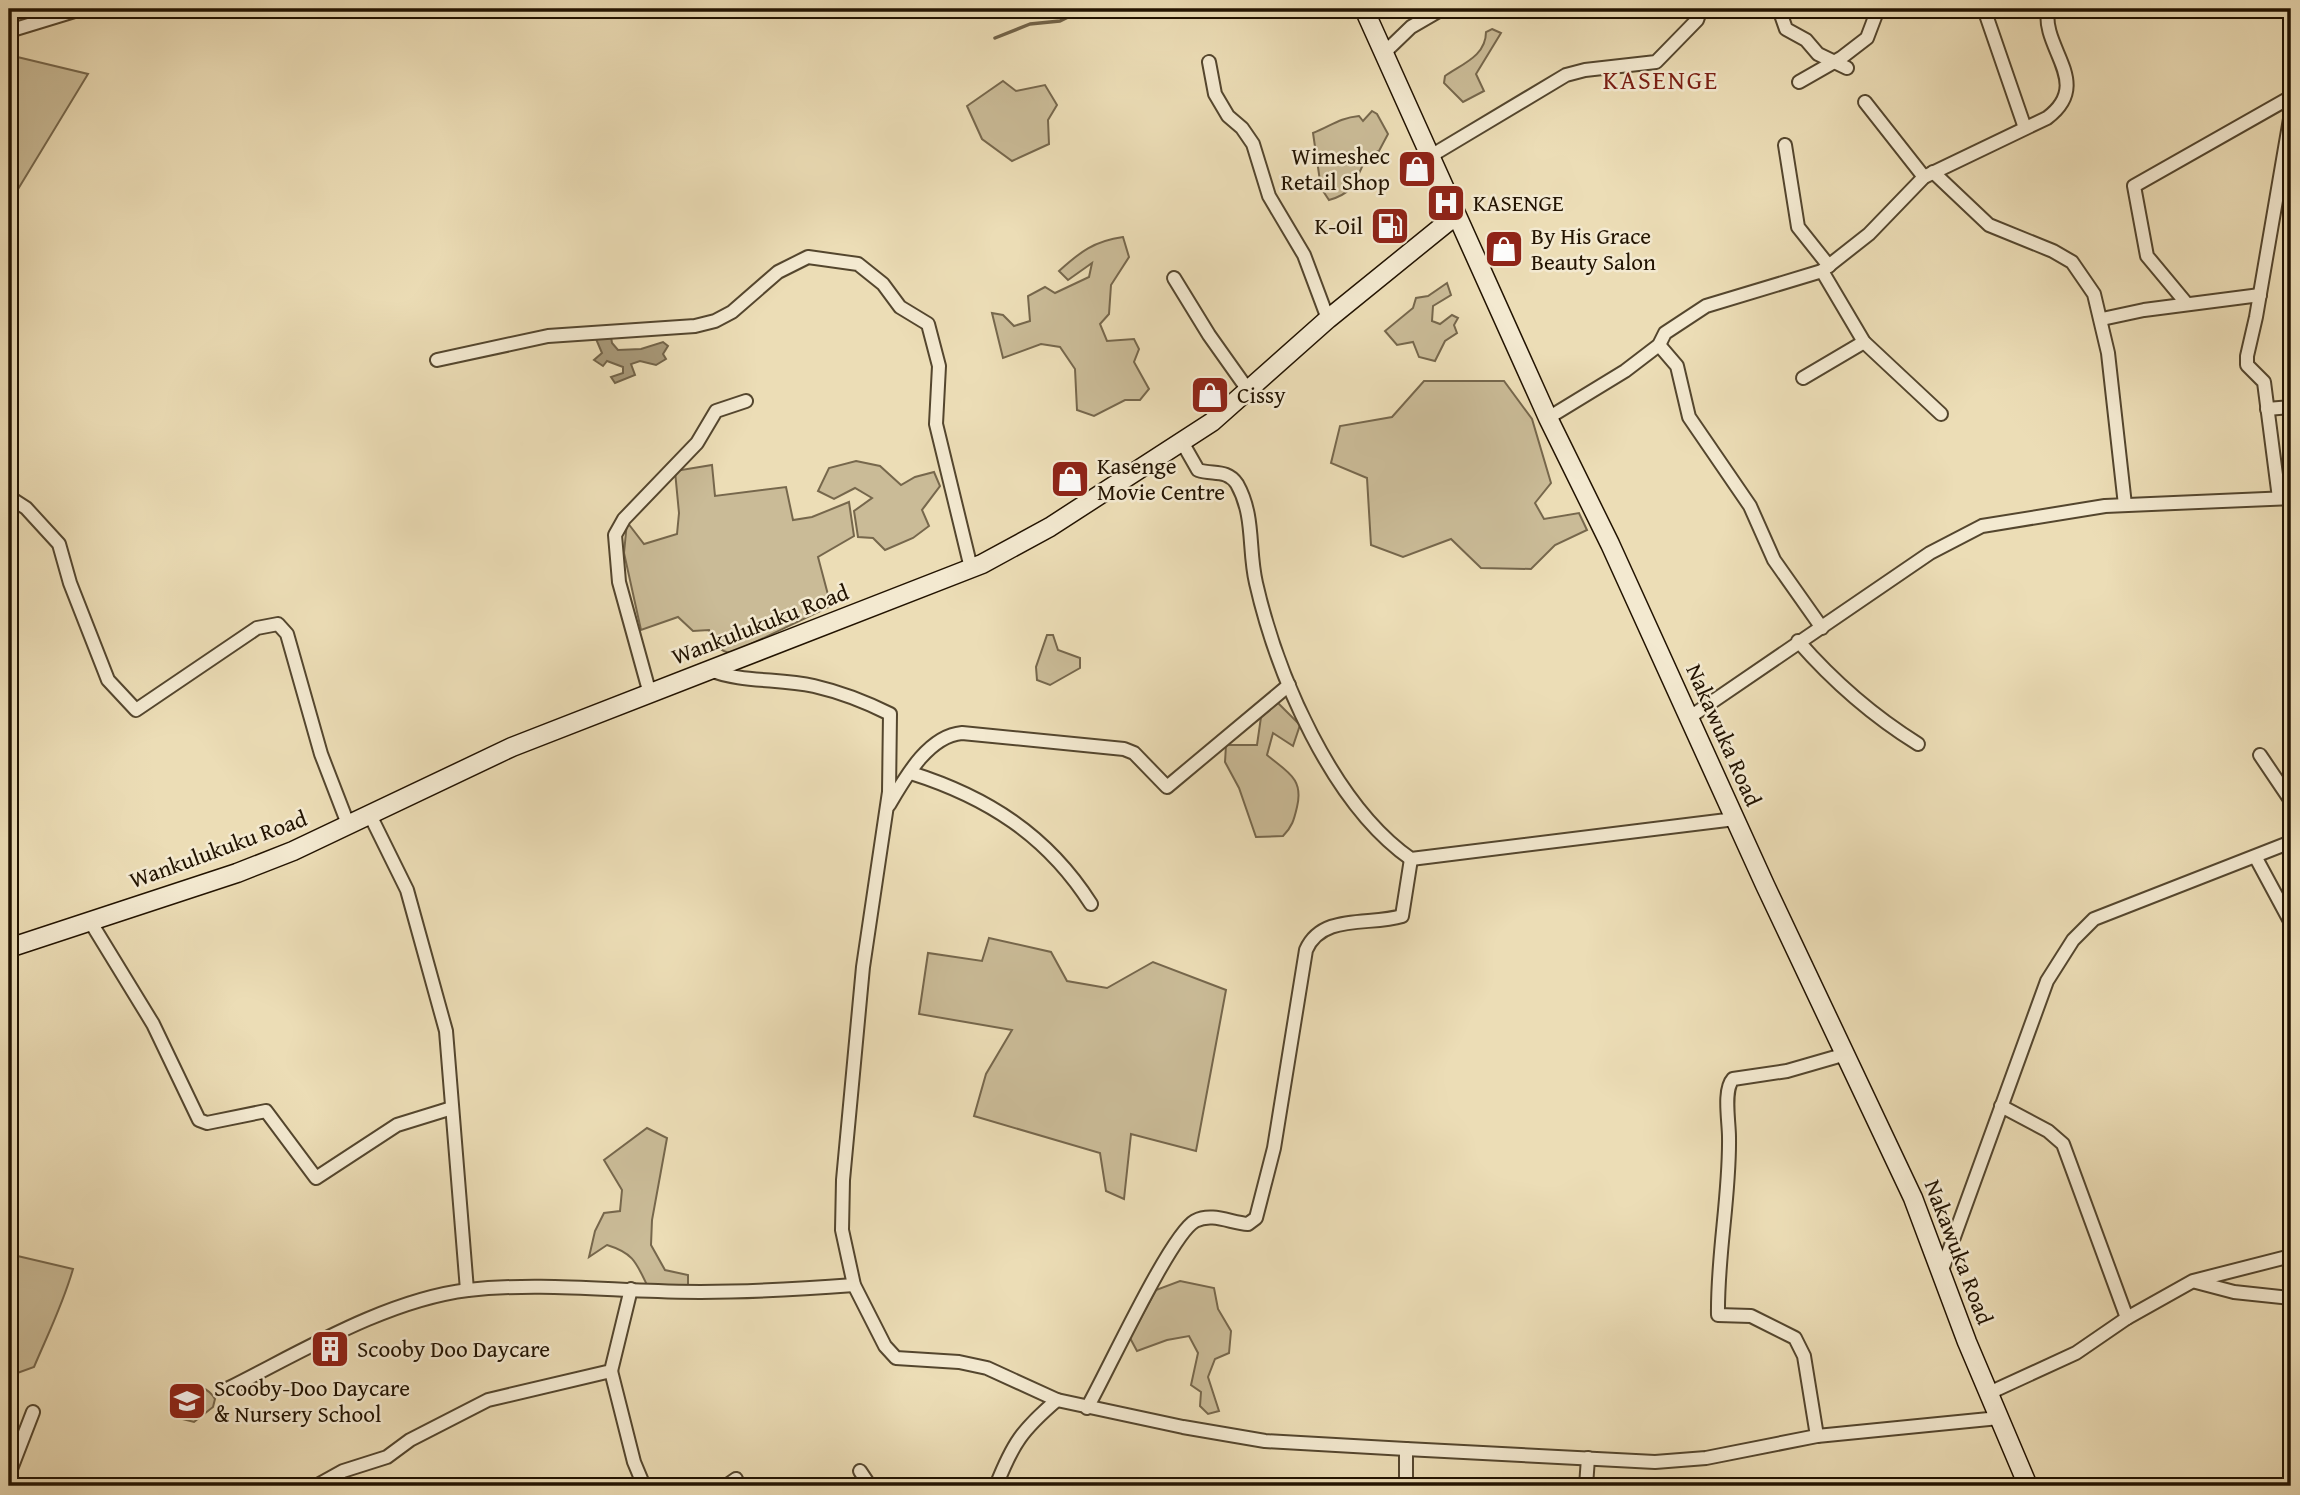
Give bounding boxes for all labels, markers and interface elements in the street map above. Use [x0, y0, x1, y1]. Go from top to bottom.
district label: KASENGE [1603, 60, 1719, 99]
place label: Wimeshec Retail Shop [1281, 139, 1390, 198]
shop icon: Wimeshec Retail Shop [1396, 148, 1438, 190]
hospital icon: KASENGE [1425, 182, 1467, 224]
place label: KASENGE [1473, 186, 1564, 219]
fuel station icon: K-Oil [1369, 205, 1411, 247]
place label: K-Oil [1315, 209, 1363, 242]
place label: By His Grace Beauty Salon [1531, 219, 1656, 278]
shop icon: By His Grace Beauty Salon [1483, 228, 1525, 270]
shop icon: Cissy [1189, 374, 1231, 416]
place label: Cissy [1237, 378, 1286, 411]
place label: Kasenge Movie Centre [1097, 449, 1225, 508]
shop icon: Kasenge Movie Centre [1049, 458, 1091, 500]
street label: Wankulukuku Road [667, 574, 854, 672]
street label: Nakawuka Road [1678, 658, 1771, 812]
street label: Wankulukuku Road [124, 801, 312, 896]
street label: Nakawuka Road [1917, 1175, 2002, 1330]
building icon: Scooby Doo Daycare [309, 1328, 351, 1370]
place label: Scooby Doo Daycare [357, 1332, 550, 1365]
place label: Scooby-Doo Daycare & Nursery School [214, 1371, 410, 1430]
school or university icon: Scooby-Doo Daycare & Nursery School [166, 1380, 208, 1422]

